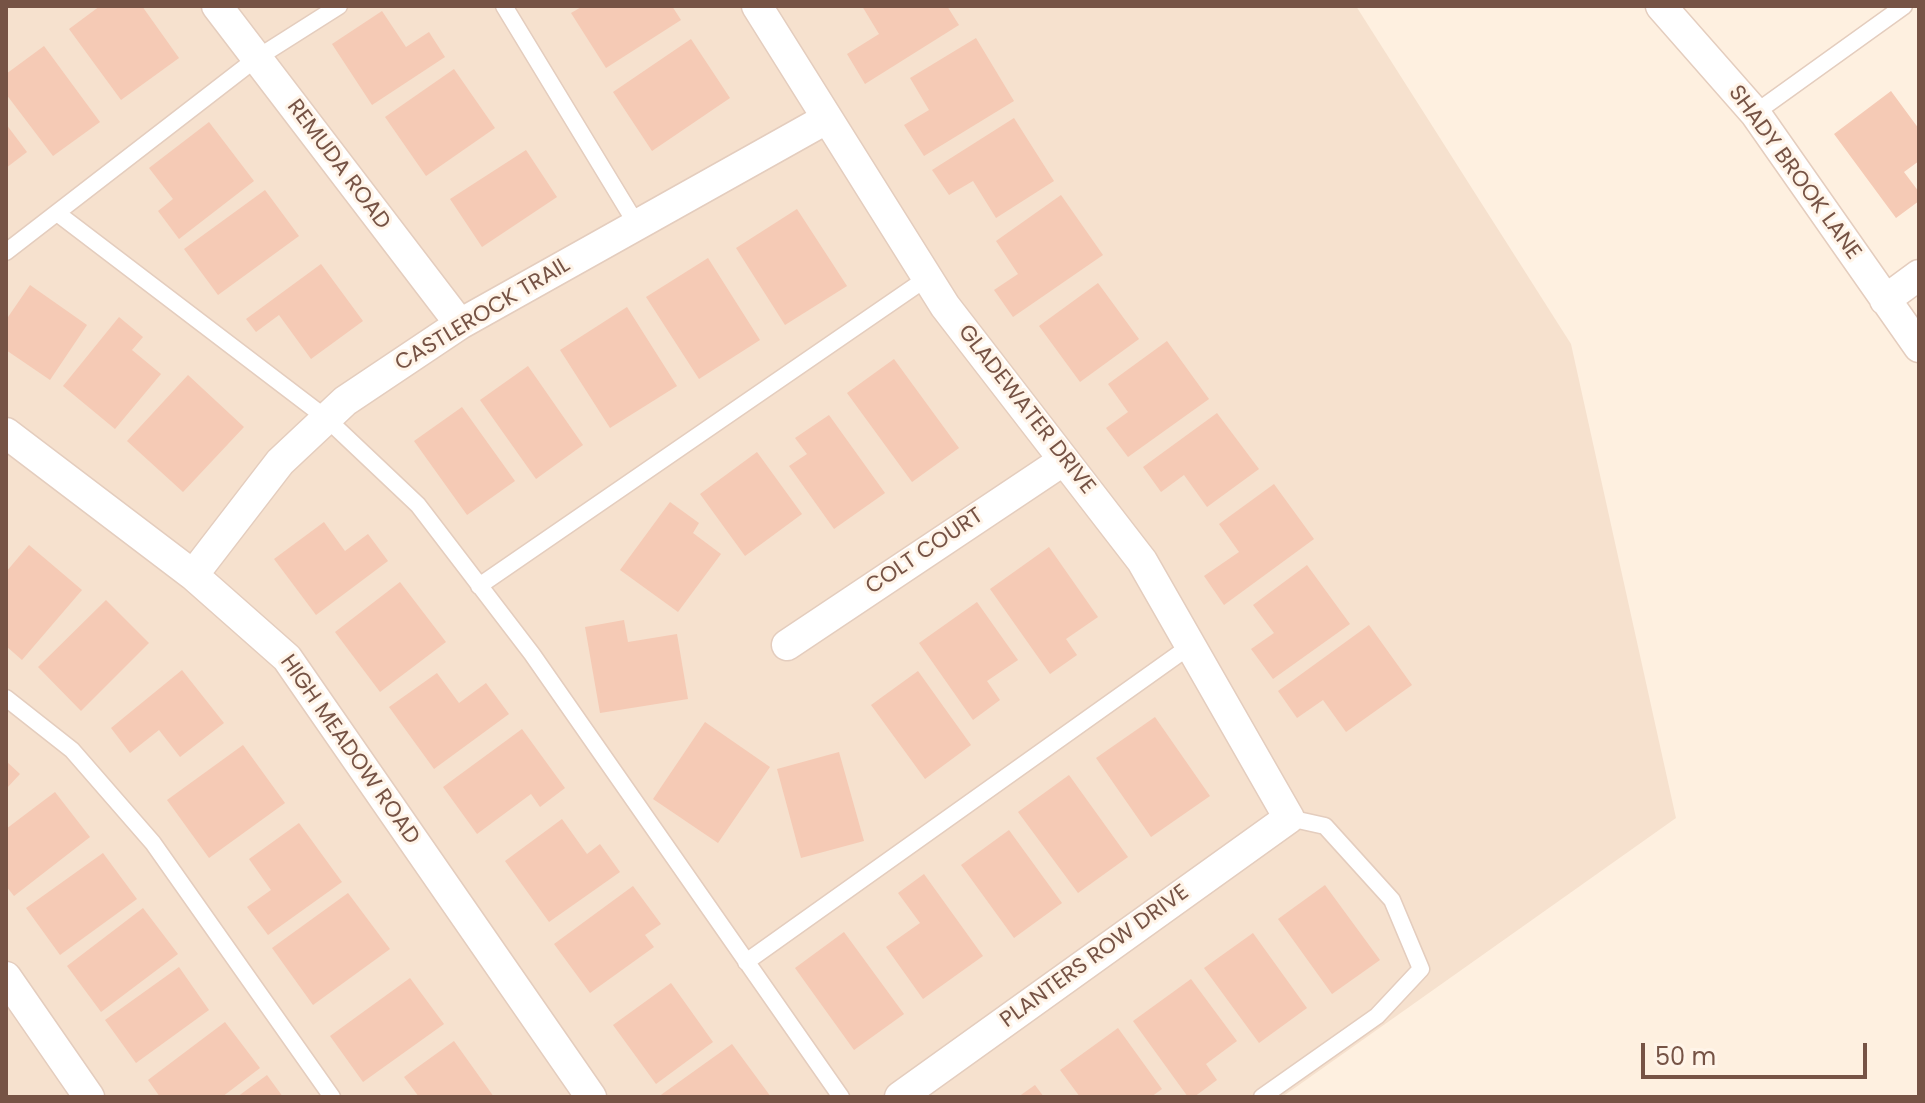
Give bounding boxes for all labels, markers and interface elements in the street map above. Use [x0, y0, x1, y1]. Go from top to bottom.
street label: SHADY BROOK LANE [1722, 81, 1866, 265]
street label: REMUDA ROAD [281, 95, 395, 235]
street label: CASTLEROCK TRAIL [391, 252, 575, 378]
street label: GLADEWATER DRIVE [952, 320, 1100, 500]
street label: COLT COURT [861, 503, 989, 601]
street label: HIGH MEADOW ROAD [274, 650, 424, 850]
street label: PLANTERS ROW DRIVE [996, 880, 1194, 1034]
scale bar [1645, 1027, 1871, 1077]
text: 50 m [1655, 1040, 1716, 1073]

